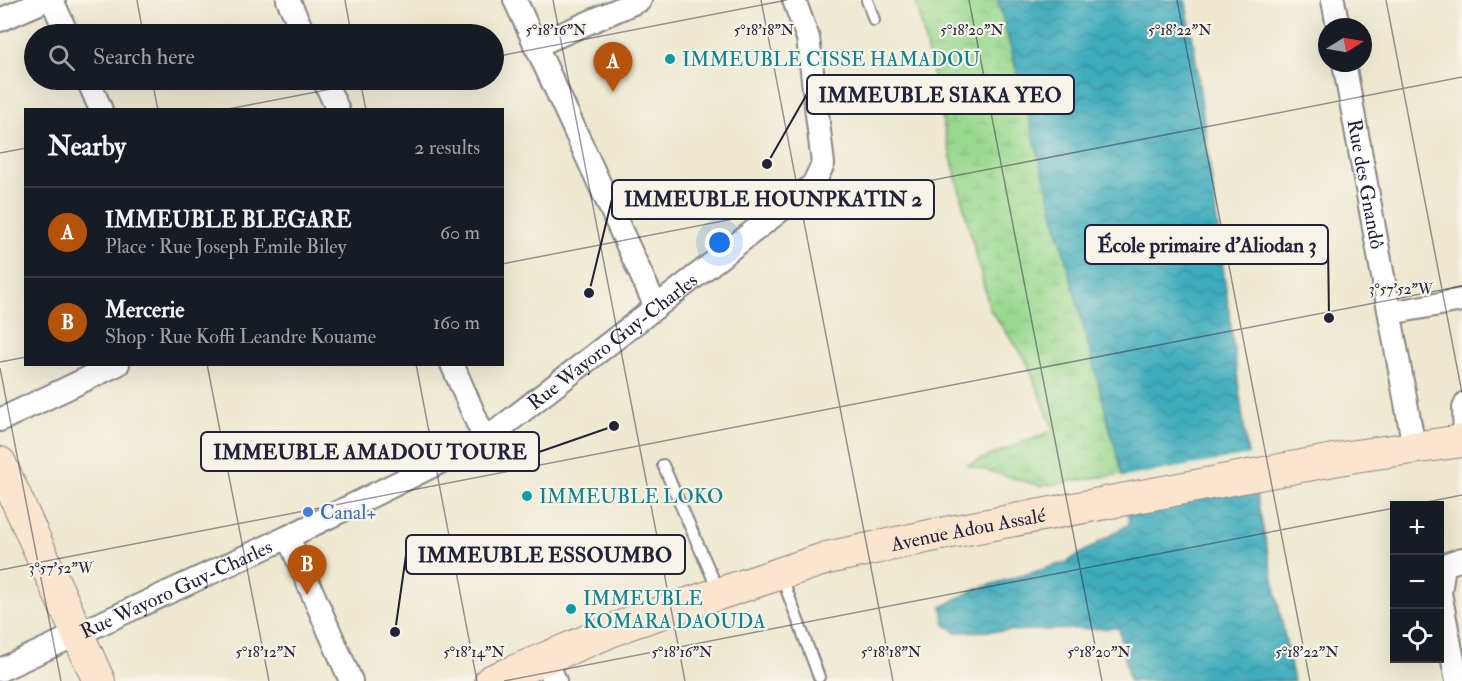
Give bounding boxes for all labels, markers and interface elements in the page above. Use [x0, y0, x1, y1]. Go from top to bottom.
north arrow [1318, 18, 1372, 72]
text: 5°18'16"N [526, 21, 587, 40]
text: 5°18'18"N [734, 21, 795, 40]
text: 5°18'20"N [940, 21, 1004, 40]
text: 5°18'22"N [1148, 21, 1212, 40]
search box [24, 24, 504, 90]
icon: search [45, 41, 78, 74]
pin: A [594, 42, 632, 92]
text: Search here [93, 43, 195, 71]
place label: IMMEUBLE CISSE HAMADOU [682, 47, 980, 72]
marker: IMMEUBLE CISSE HAMADOU [663, 52, 677, 66]
callout: IMMEUBLE SIAKA YEO [807, 75, 1074, 114]
text: IMMEUBLE SIAKA YEO [818, 82, 1062, 109]
street label: Rue des Gnandô [1341, 117, 1390, 251]
text: Nearby [48, 131, 126, 163]
text: 2 results [414, 135, 480, 160]
callout: IMMEUBLE HOUNPKATIN 2 [612, 180, 934, 219]
text: IMMEUBLE HOUNPKATIN 2 [624, 186, 922, 213]
text: IMMEUBLE BLEGARE [105, 206, 352, 234]
text: A [61, 220, 74, 245]
text: 60 m [440, 220, 480, 245]
callout: École primaire d’Aliodan 3 [1085, 225, 1328, 264]
your location [705, 228, 734, 257]
text: École primaire d’Aliodan 3 [1098, 232, 1316, 259]
text: Place · Rue Joseph Emile Biley [105, 234, 347, 259]
street label: Rue Wayoro Guy-Charles [522, 267, 703, 415]
text: 3°57'52"W [1369, 280, 1434, 299]
text: Mercerie [105, 296, 184, 324]
text: B [61, 310, 74, 335]
text: 160 m [433, 310, 480, 335]
text: Shop · Rue Koffi Leandre Kouame [105, 324, 376, 349]
callout: IMMEUBLE AMADOU TOURE [201, 432, 539, 471]
text: IMMEUBLE AMADOU TOURE [213, 439, 527, 466]
place label: IMMEUBLE LOKO [539, 484, 723, 509]
marker: IMMEUBLE LOKO [520, 489, 534, 503]
place label: Canal+ [320, 500, 376, 525]
map controls [1390, 501, 1444, 663]
button: + [1390, 501, 1444, 555]
street label: Avenue Adou Assalé [888, 502, 1048, 557]
marker: Canal+ [301, 505, 315, 519]
street label: Rue Wayoro Guy-Charles [76, 534, 276, 644]
callout: IMMEUBLE ESSOUMBO [406, 535, 685, 574]
text: IMMEUBLE ESSOUMBO [418, 542, 672, 569]
pin: B [288, 546, 326, 595]
button: − [1390, 555, 1444, 609]
text: 3°57'52"W [29, 559, 94, 578]
place label: IMMEUBLE KOMARA DAOUDA [583, 586, 766, 634]
marker: IMMEUBLE KOMARA DAOUDA [564, 602, 578, 616]
button: locate [1390, 609, 1444, 663]
text: 5°18'12"N [235, 643, 297, 662]
text: 5°18'14"N [443, 643, 505, 662]
text: 5°18'16"N [652, 643, 713, 662]
text: 5°18'18"N [861, 643, 922, 662]
text: 5°18'20"N [1067, 643, 1131, 662]
text: 5°18'22"N [1275, 643, 1339, 662]

